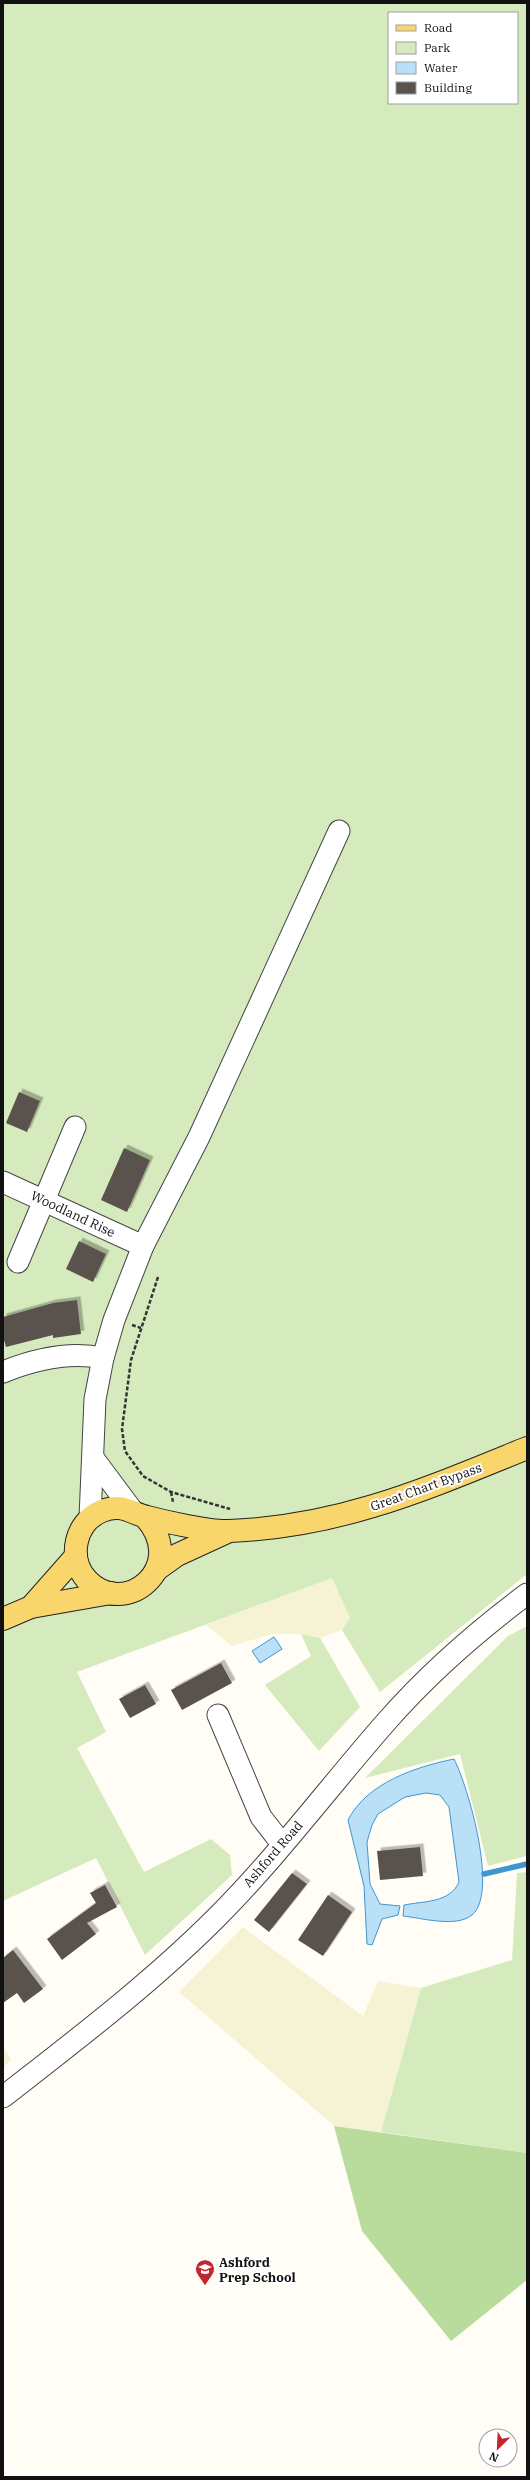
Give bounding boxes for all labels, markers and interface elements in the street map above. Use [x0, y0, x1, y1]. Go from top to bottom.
legend [388, 12, 518, 104]
text: Road [424, 20, 453, 35]
text: Park [424, 40, 450, 55]
text: Water [424, 60, 458, 75]
text: Building [424, 80, 472, 95]
street label: Woodland Rise [28, 1187, 118, 1241]
street label: Great Chart Bypass [368, 1459, 484, 1515]
street label: Ashford Road [239, 1817, 307, 1891]
place label: Ashford Prep School [219, 2254, 296, 2286]
school or university icon: Ashford Prep School [194, 2258, 216, 2286]
north arrow [478, 2428, 518, 2468]
text: N [487, 2449, 501, 2465]

